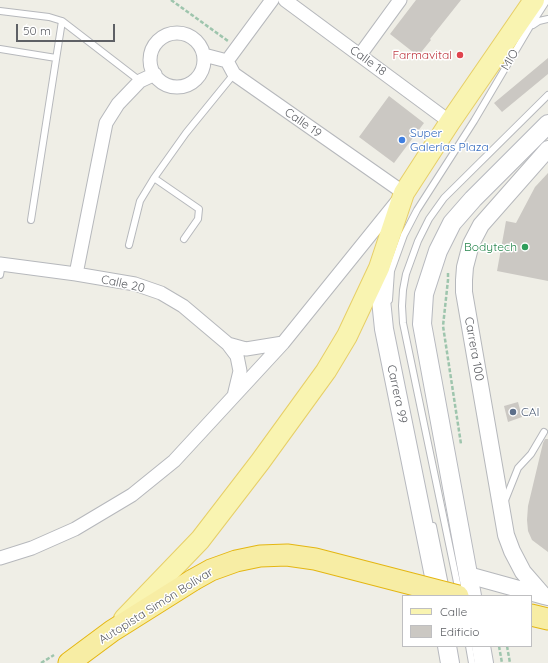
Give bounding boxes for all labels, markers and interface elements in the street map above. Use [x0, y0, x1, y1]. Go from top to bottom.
scale bar [18, 16, 117, 42]
text: 50 m [23, 23, 51, 38]
street label: Calle 18 [347, 43, 389, 79]
street label: MIO [498, 47, 522, 73]
place label: Farmavital [392, 48, 452, 62]
marker: Farmavital [455, 50, 465, 60]
street label: Calle 19 [282, 105, 324, 141]
place label: Super Galerías Plaza [410, 126, 489, 154]
marker: Super Galerías Plaza [397, 135, 407, 145]
place label: Bodytech [464, 240, 517, 254]
marker: Bodytech [520, 242, 530, 252]
street label: Calle 20 [100, 272, 146, 296]
street label: Carrera 100 [461, 316, 487, 382]
street label: Carrera 99 [384, 364, 410, 424]
place label: CAI [521, 405, 540, 419]
marker: CAI [508, 407, 518, 417]
street label: Autopista Simón Bolívar [96, 565, 216, 647]
legend [402, 595, 532, 647]
text: Calle [440, 604, 467, 619]
text: Edificio [440, 624, 480, 639]

